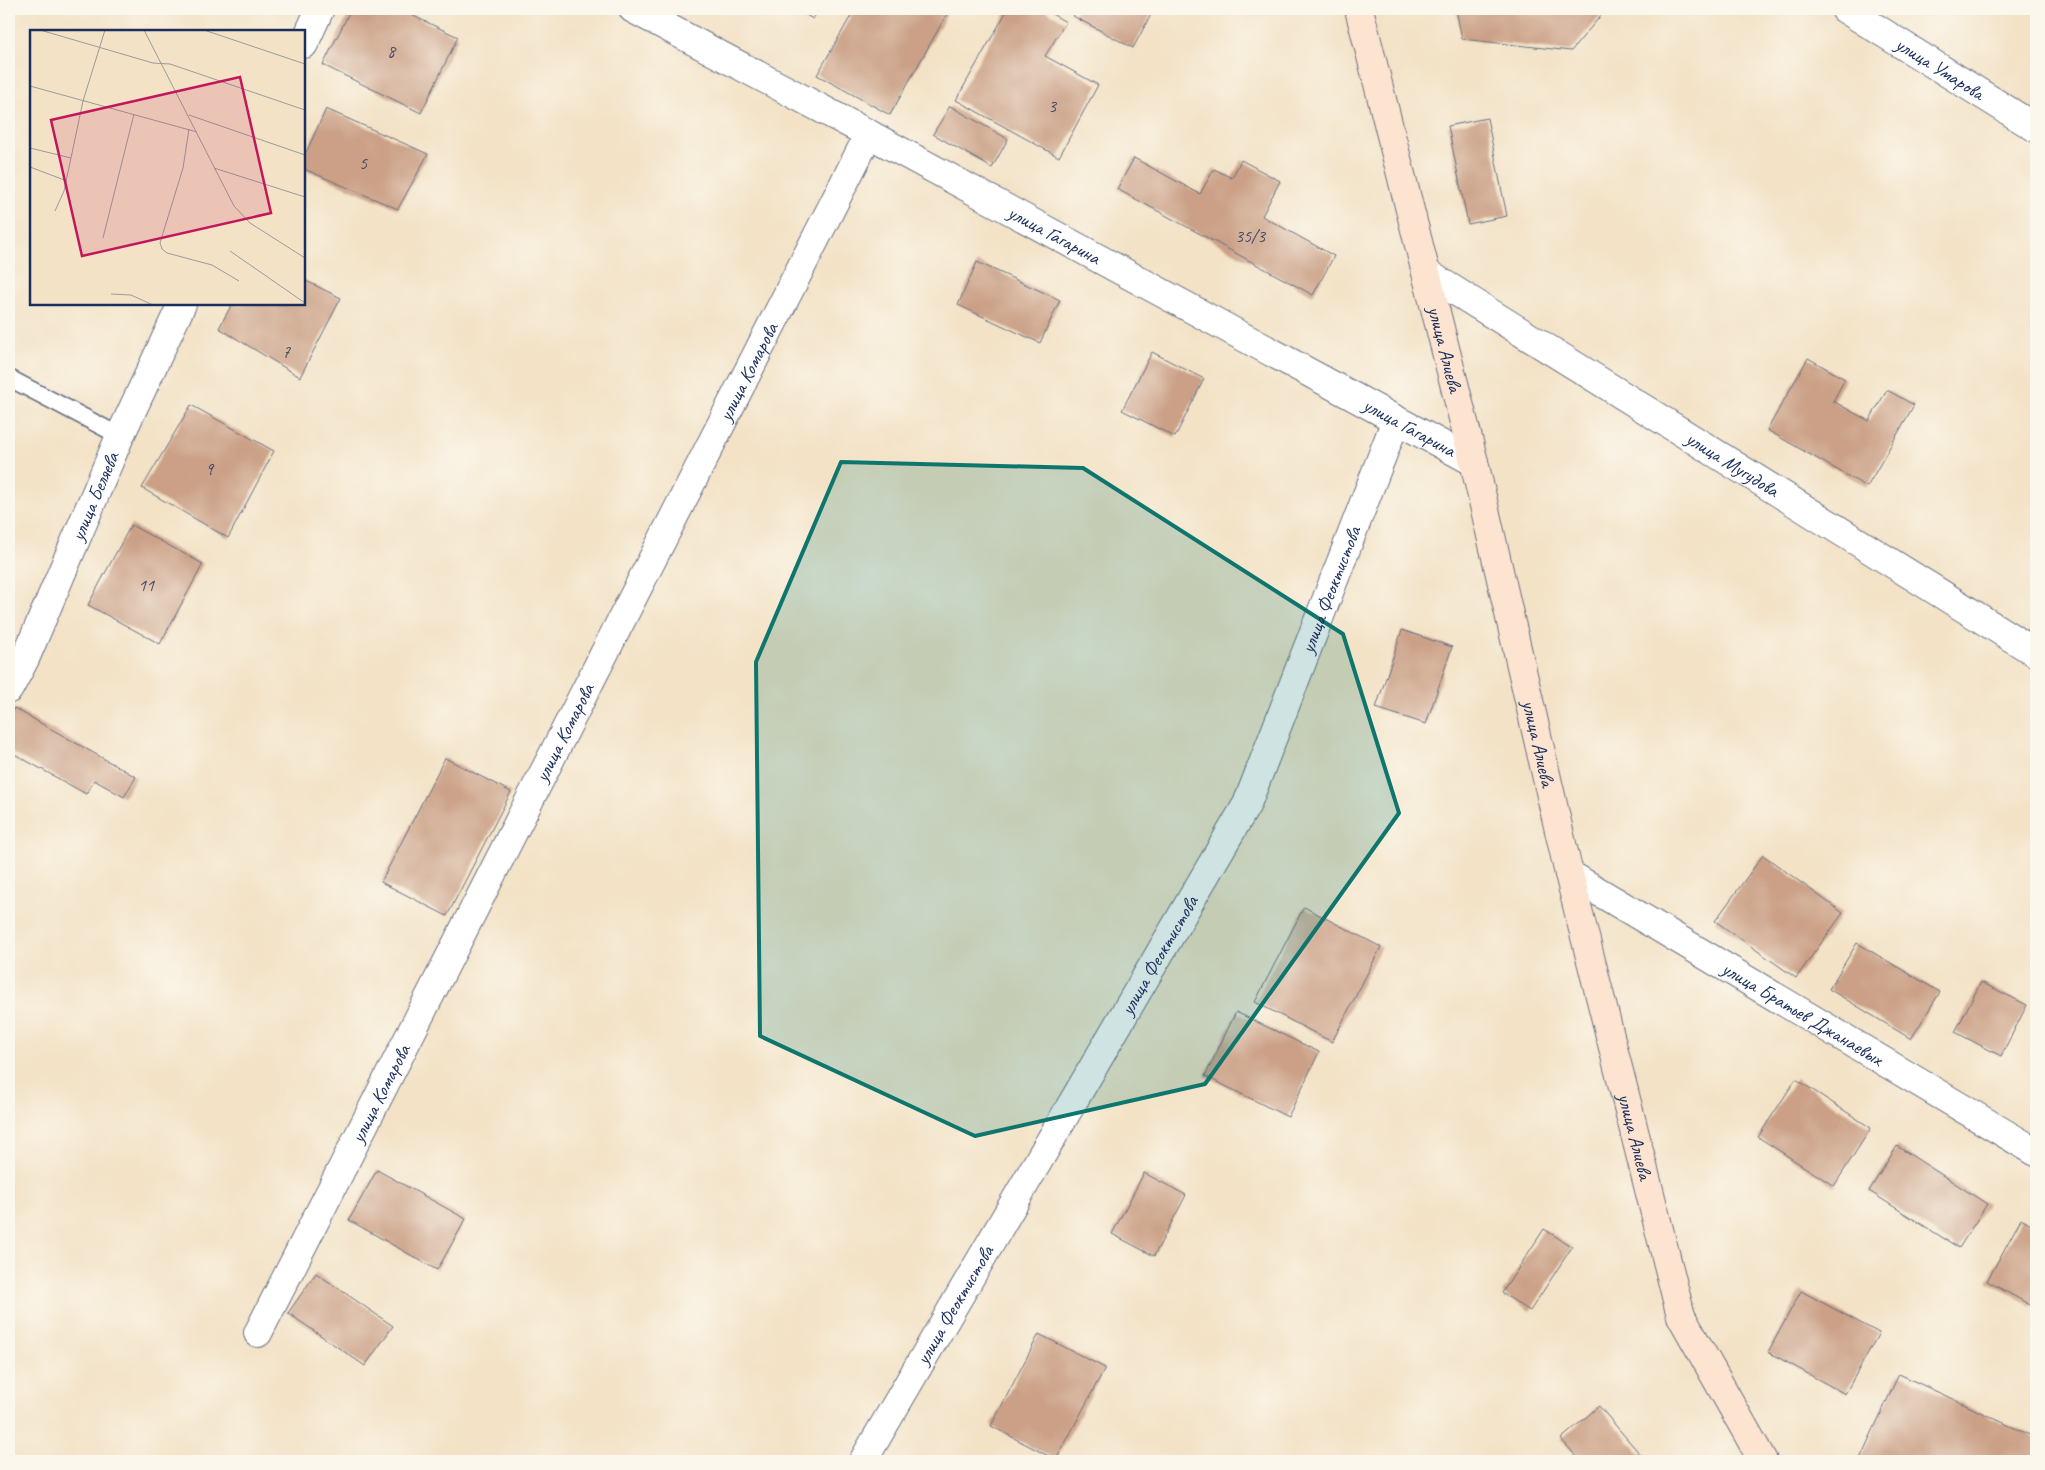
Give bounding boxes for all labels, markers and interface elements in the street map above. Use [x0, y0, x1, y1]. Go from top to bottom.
inset map [30, 30, 305, 305]
street label: улица Умарова [1890, 31, 1990, 107]
house number: 8 [387, 40, 397, 62]
house number: 3 [1048, 95, 1058, 117]
house number: 5 [359, 152, 368, 174]
street label: улица Гагарина [1003, 199, 1106, 271]
house number: 35/3 [1235, 225, 1267, 247]
street label: улица Алиева [1422, 303, 1468, 397]
street label: улица Комарова [712, 317, 784, 426]
house number: 7 [282, 341, 291, 363]
street label: улица Гагарина [1358, 392, 1461, 463]
street label: улица Мугудова [1680, 425, 1785, 503]
street label: улица Беляева [65, 447, 125, 545]
house number: 9 [205, 458, 215, 480]
street label: улица Феоктистова [1294, 521, 1367, 658]
house number: 11 [138, 574, 155, 596]
street label: улица Комарова [529, 678, 600, 787]
street label: улица Алиева [1516, 697, 1561, 791]
street label: улица Феоктистова [1114, 890, 1205, 1020]
street label: улица Братьев Джанаевых [1717, 955, 1889, 1072]
street label: улица Комарова [345, 1039, 417, 1148]
street label: улица Алиева [1612, 1090, 1658, 1184]
street label: улица Феоктистова [910, 1239, 1000, 1370]

